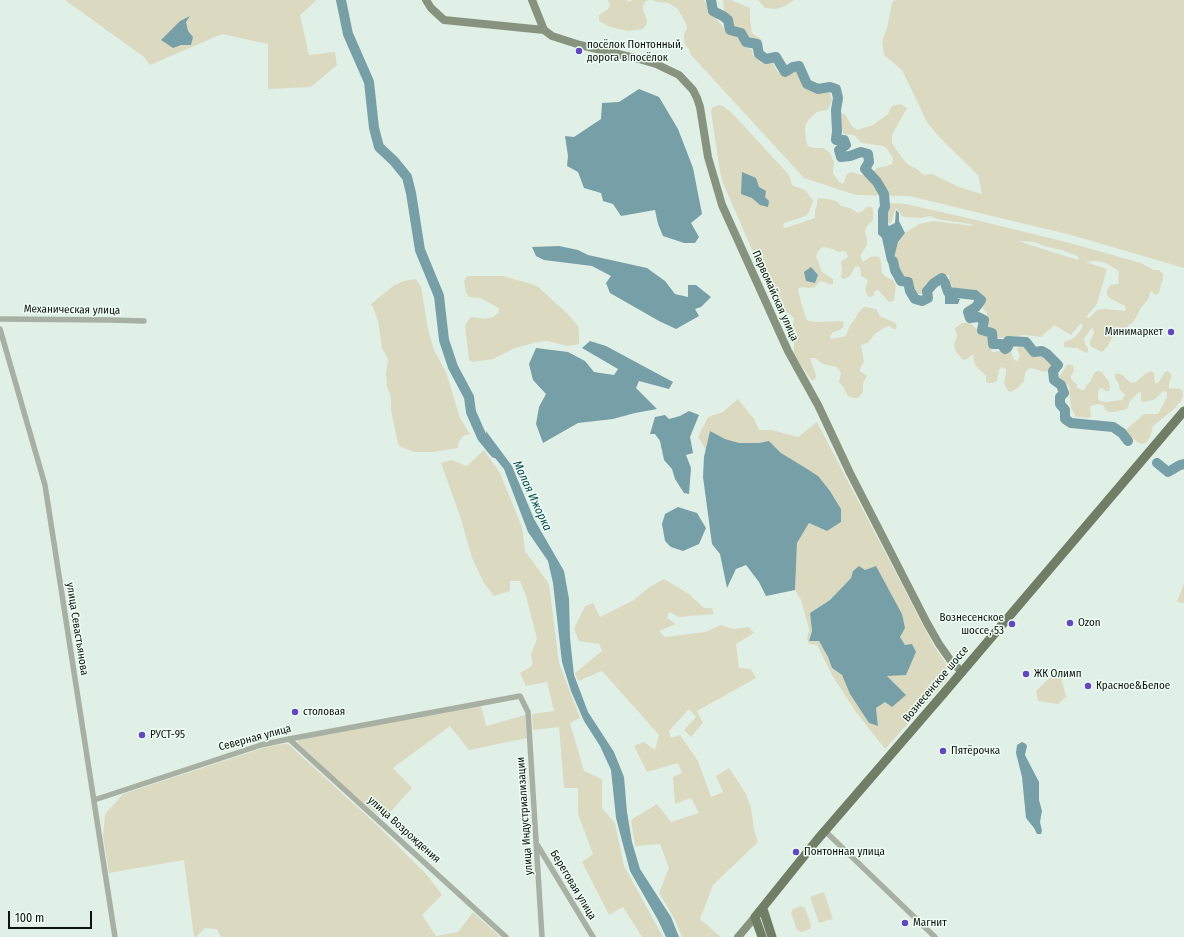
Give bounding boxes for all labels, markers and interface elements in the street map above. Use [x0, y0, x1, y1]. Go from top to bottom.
place label: посёлок Понтонный, дорога в посёлок [587, 38, 683, 64]
marker: посёлок Понтонный, дорога в посёлок [574, 46, 584, 56]
street label: Первомайская улица [749, 249, 801, 343]
street label: Механическая улица [24, 303, 120, 317]
place label: Минимаркет [1105, 325, 1163, 339]
marker: Минимаркет [1166, 327, 1176, 337]
water label: Малая Ижорка [509, 459, 555, 533]
street label: улица Севастьянова [63, 582, 91, 676]
place label: Вознесенское шоссе, 53 [940, 611, 1004, 637]
place label: Ozon [1078, 616, 1101, 630]
marker: Ozon [1065, 618, 1075, 628]
marker: Вознесенское шоссе, 53 [1007, 619, 1017, 629]
street label: Вознесенское шоссе [900, 643, 972, 725]
place label: ЖК Олимп [1034, 667, 1082, 681]
marker: ЖК Олимп [1021, 669, 1031, 679]
place label: Красное&Белое [1096, 679, 1170, 693]
marker: Красное&Белое [1083, 681, 1093, 691]
place label: столовая [303, 705, 345, 719]
marker: столовая [290, 707, 300, 717]
street label: Северная улица [217, 722, 293, 754]
place label: РУСТ-95 [150, 728, 185, 742]
marker: РУСТ-95 [137, 730, 147, 740]
place label: Пятёрочка [951, 744, 1000, 758]
marker: Пятёрочка [938, 746, 948, 756]
street label: улица Индустриализации [514, 756, 536, 876]
street label: улица Возрождения [365, 794, 443, 866]
place label: Понтонная улица [804, 845, 885, 859]
marker: Понтонная улица [791, 847, 801, 857]
street label: Береговая улица [547, 848, 599, 922]
scale bar [10, 903, 94, 929]
text: 100 m [15, 911, 44, 925]
place label: Магнит [913, 916, 947, 930]
marker: Магнит [900, 918, 910, 928]

